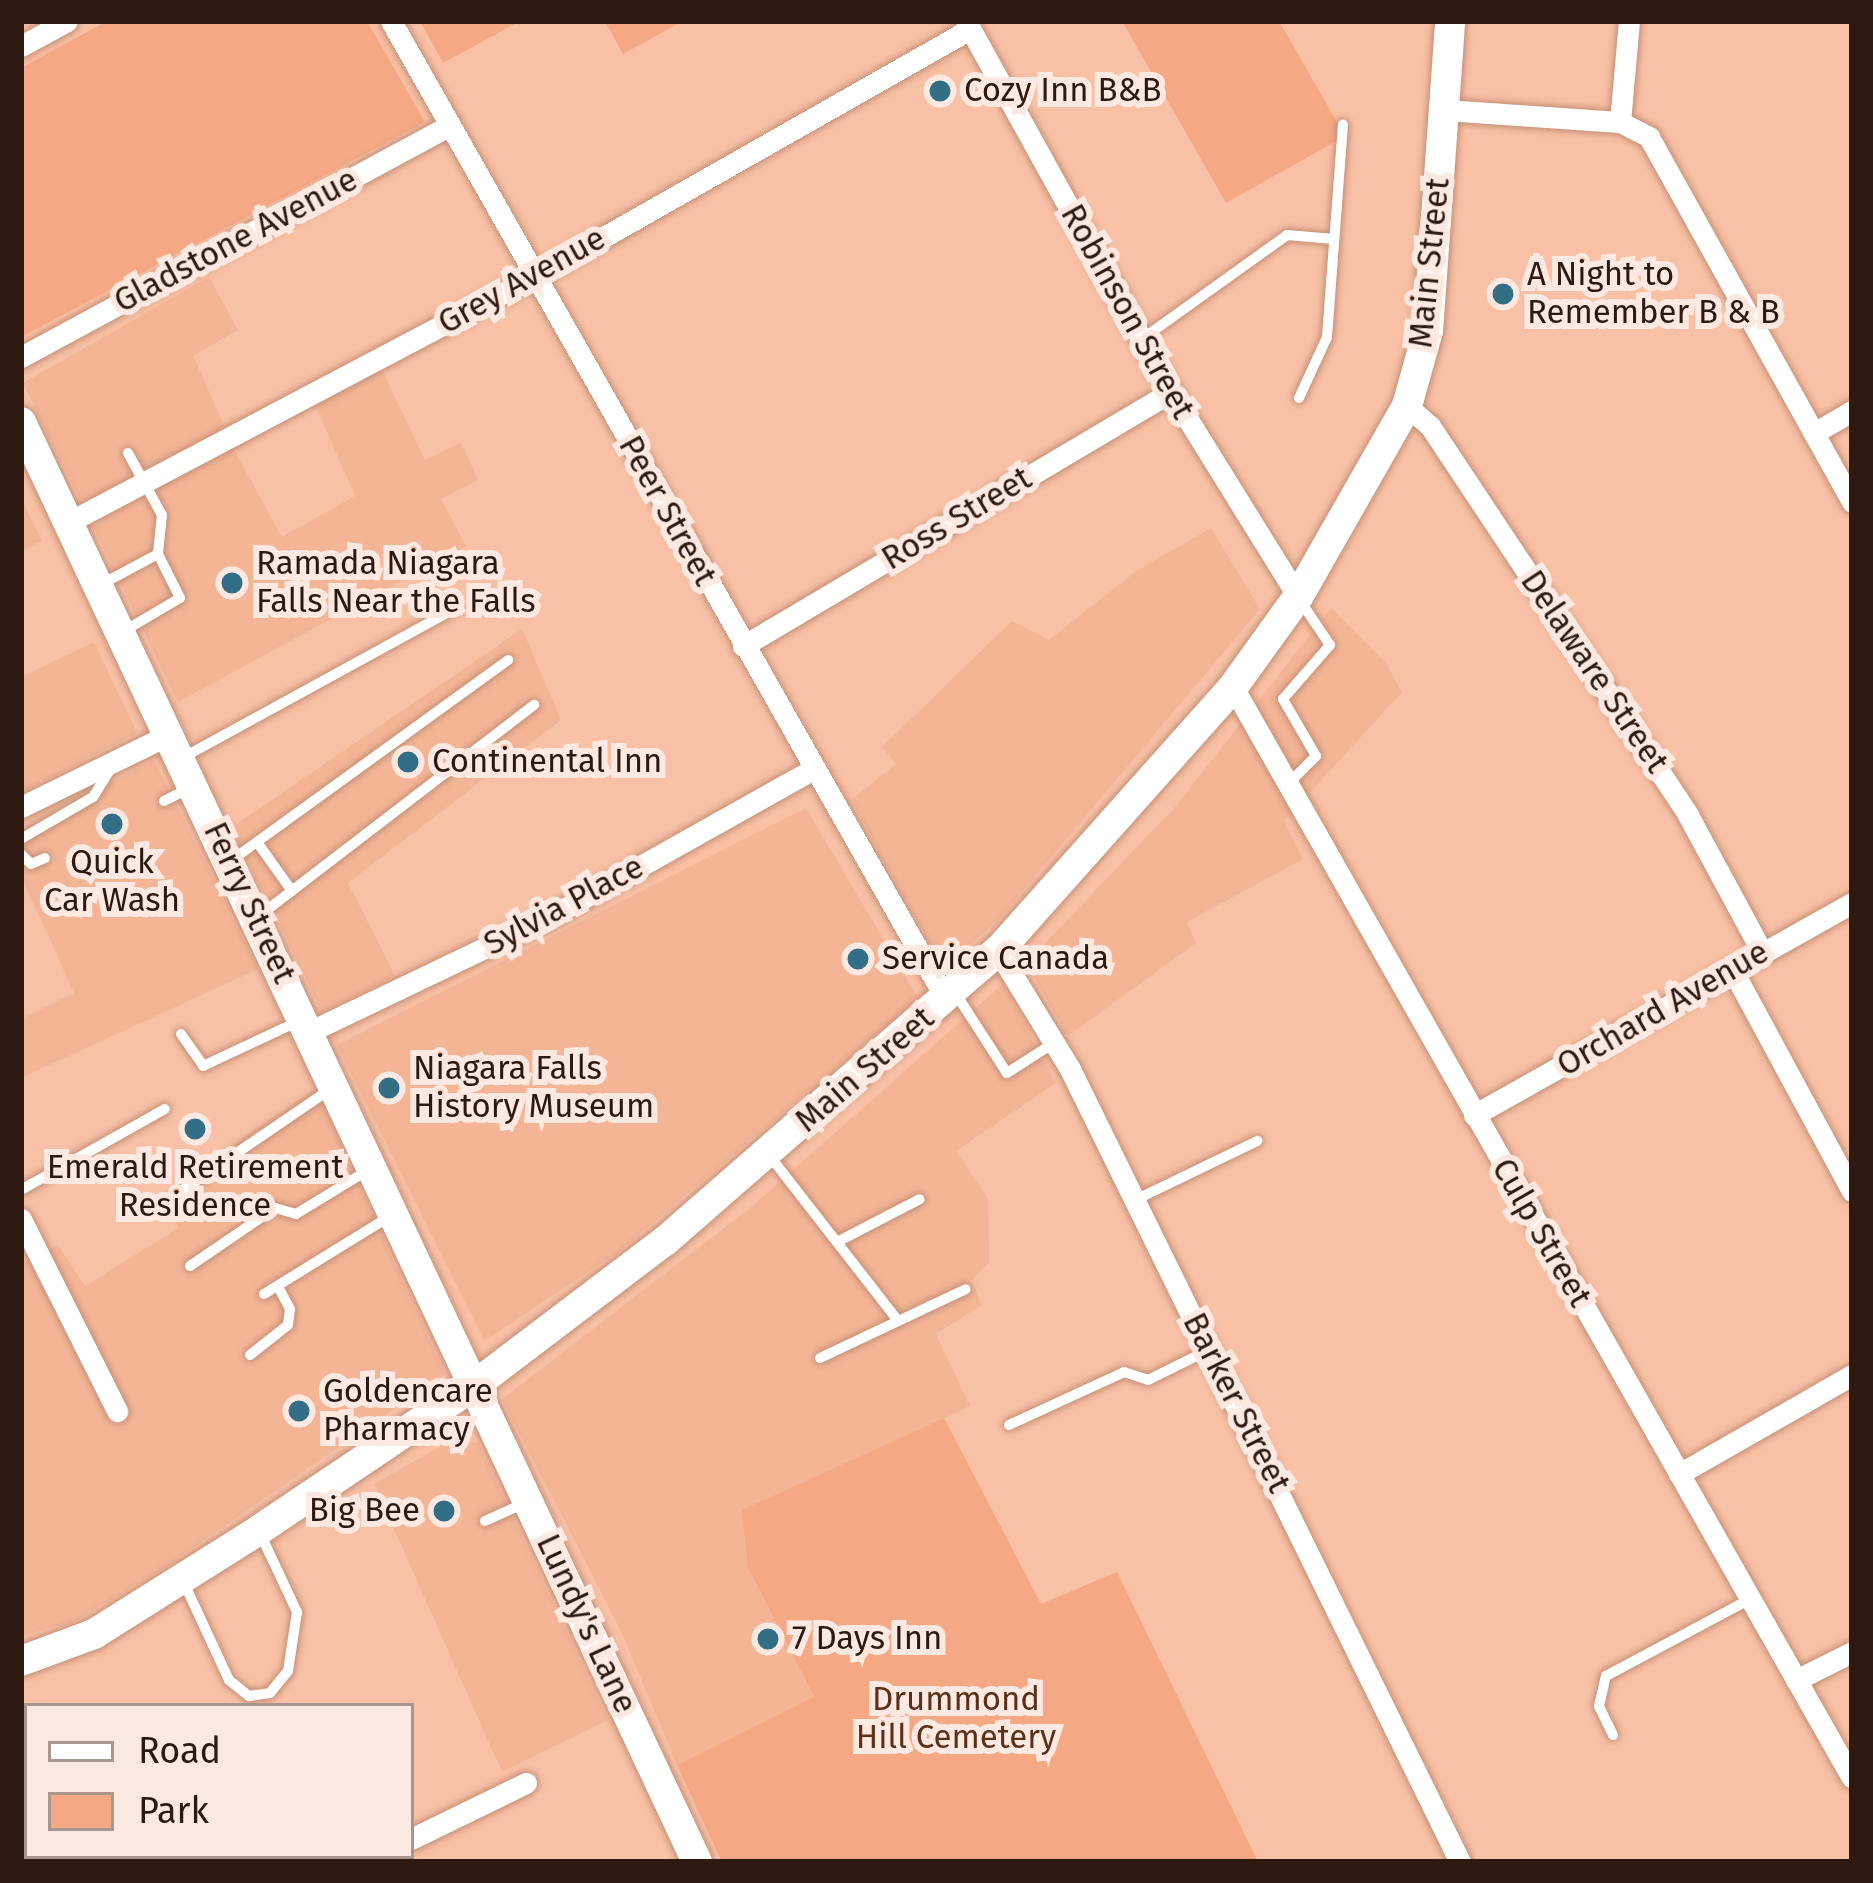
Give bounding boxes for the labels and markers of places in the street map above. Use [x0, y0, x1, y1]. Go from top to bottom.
place label: Cozy Inn B&B [964, 71, 1162, 111]
marker: Cozy Inn B&B [927, 78, 953, 104]
place label: A Night to Remember B & B [1527, 255, 1780, 333]
marker: A Night to Remember B & B [1490, 281, 1516, 307]
place label: Ramada Niagara Falls Near the Falls [256, 544, 536, 622]
marker: Ramada Niagara Falls Near the Falls [219, 570, 245, 596]
place label: Continental Inn [432, 742, 662, 782]
marker: Continental Inn [395, 749, 421, 775]
marker: Quick Car Wash [99, 811, 125, 837]
place label: Quick Car Wash [44, 843, 180, 921]
place label: Service Canada [882, 939, 1109, 979]
marker: Service Canada [845, 946, 871, 972]
place label: Niagara Falls History Museum [413, 1049, 654, 1127]
marker: Niagara Falls History Museum [376, 1075, 402, 1101]
marker: Emerald Retirement Residence [182, 1116, 208, 1142]
place label: Emerald Retirement Residence [47, 1148, 343, 1226]
place label: Goldencare Pharmacy [323, 1372, 493, 1450]
marker: Goldencare Pharmacy [286, 1398, 312, 1424]
place label: Big Bee [309, 1491, 420, 1531]
marker: Big Bee [431, 1498, 457, 1524]
place label: 7 Days Inn [792, 1619, 942, 1659]
marker: 7 Days Inn [755, 1626, 781, 1652]

